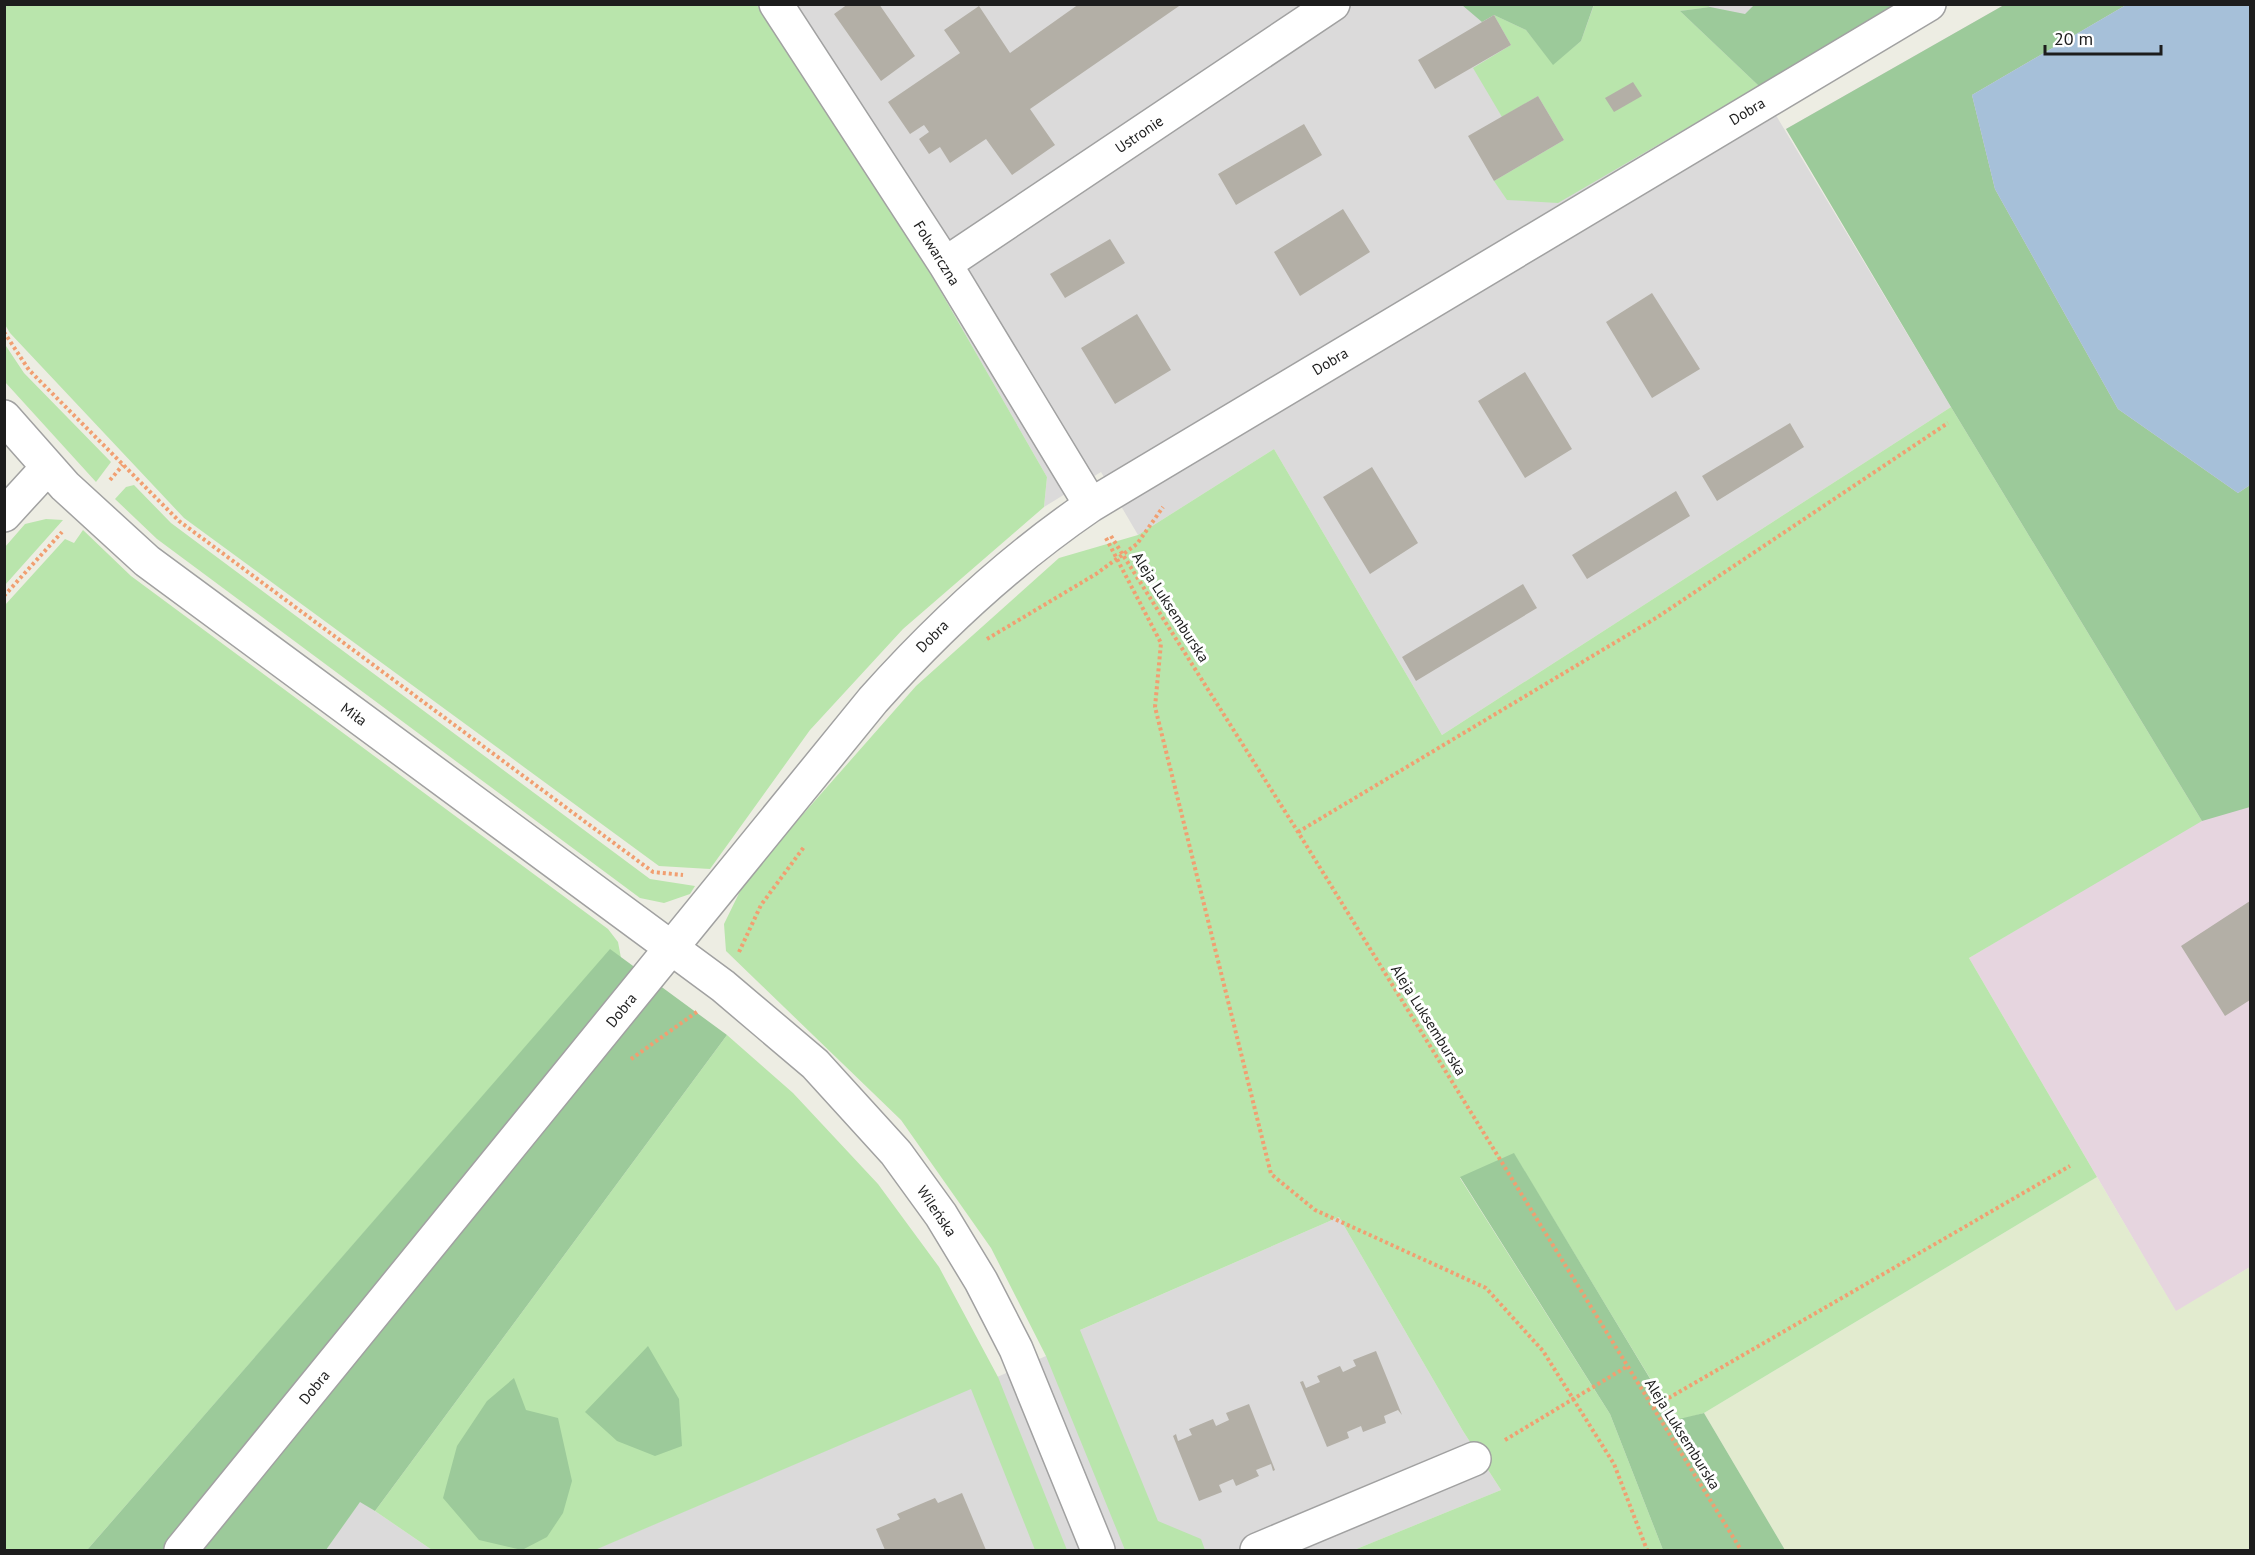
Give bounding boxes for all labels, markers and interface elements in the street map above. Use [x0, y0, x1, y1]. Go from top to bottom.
scale bar [2045, 18, 2160, 56]
text: 20 m [2054, 27, 2093, 50]
street label: Dobra [1726, 93, 1768, 129]
street label: Ustronie [1111, 111, 1167, 157]
street label: Folwarczna [910, 217, 964, 289]
street label: Dobra [1309, 343, 1351, 379]
street label: Aleja Luksemburska [1128, 548, 1214, 666]
street label: Dobra [912, 616, 952, 656]
street label: Miła [337, 698, 371, 730]
street label: Aleja Luksemburska [1387, 961, 1471, 1079]
street label: Dobra [602, 989, 640, 1031]
street label: Wileńska [913, 1182, 961, 1240]
street label: Dobra [295, 1366, 333, 1408]
street label: Aleja Luksemburska [1641, 1375, 1725, 1493]

